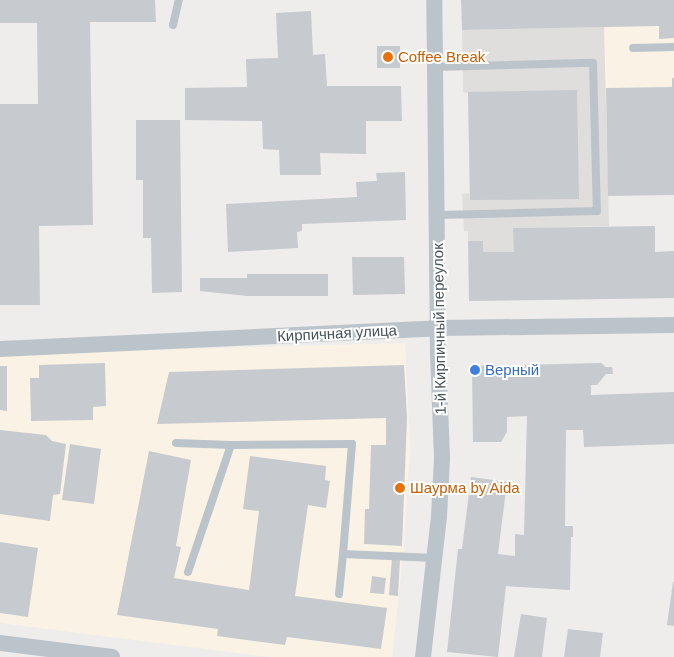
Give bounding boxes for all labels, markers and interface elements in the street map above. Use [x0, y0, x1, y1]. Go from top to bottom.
place label: Coffee Break [398, 48, 485, 66]
marker: Coffee Break [382, 51, 394, 63]
street label: 1-й Кирпичный переулок [429, 243, 449, 415]
street label: Кирпичная улица [277, 321, 397, 345]
place label: Верный [485, 361, 539, 379]
marker: Верный [469, 364, 481, 376]
place label: Шаурма by Aida [410, 479, 520, 497]
marker: Шаурма by Aida [394, 482, 406, 494]

